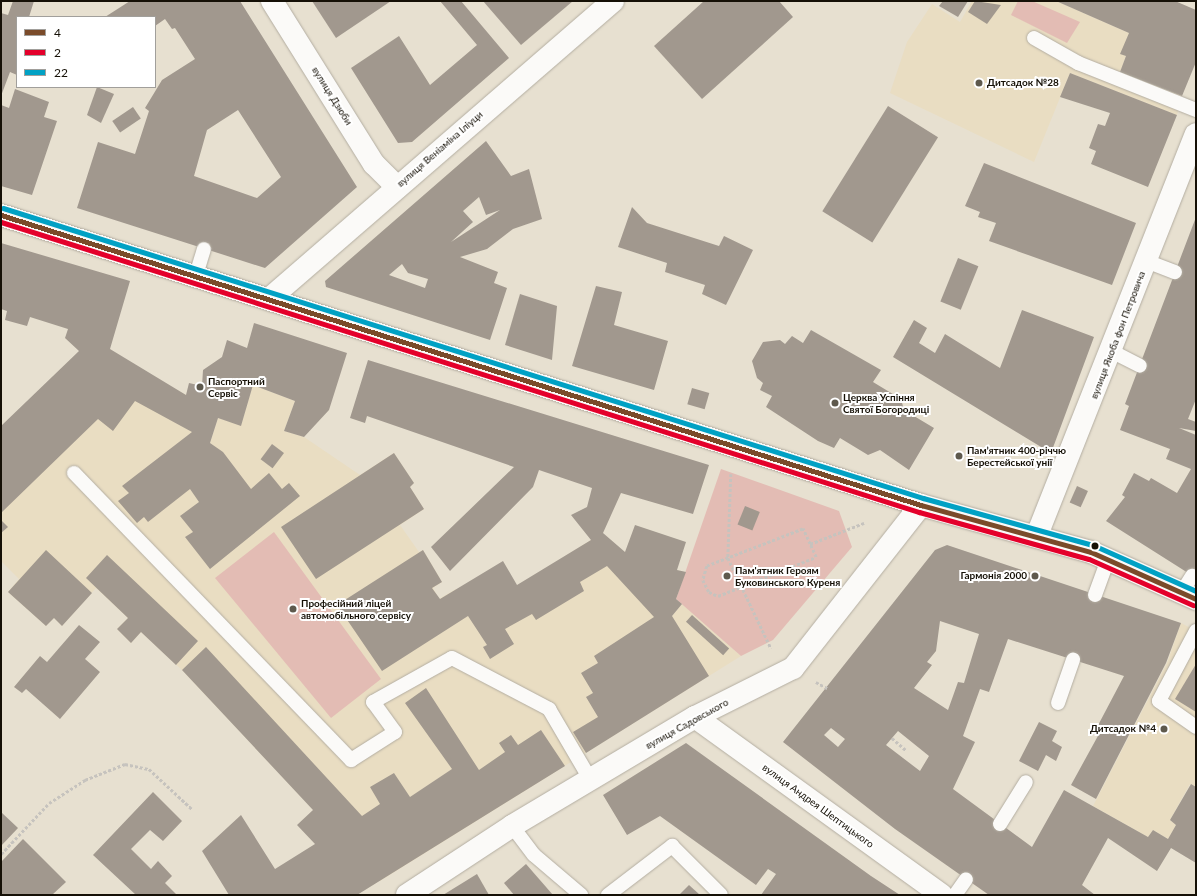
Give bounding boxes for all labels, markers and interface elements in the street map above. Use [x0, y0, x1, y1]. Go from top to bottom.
legend [16, 16, 156, 88]
text: 4 [54, 25, 61, 40]
text: 2 [54, 45, 61, 60]
text: 22 [54, 65, 68, 80]
street label: вулиця Дзюби [309, 65, 355, 127]
place label: Дитсадок №28 [987, 77, 1059, 89]
marker: Дитсадок №28 [974, 78, 984, 88]
street label: вулиця Веніаміна Іліуци [395, 108, 485, 190]
street label: вулиця Якоба фон Петровича [1088, 269, 1148, 401]
place label: Паспортний Сервіс [208, 375, 265, 398]
marker: Паспортний Сервіс [195, 382, 205, 392]
place label: Церква Успіння Святої Богородиці [843, 391, 929, 414]
marker: Церква Успіння Святої Богородиці [830, 398, 840, 408]
place label: Пам’ятник 400-річчю Берестейської унії [967, 444, 1066, 468]
marker: Пам’ятник 400-річчю Берестейської унії [954, 451, 964, 461]
unlabelled marker [1090, 541, 1100, 551]
place label: Пам'ятник Героям Буковинського Куреня [735, 564, 840, 588]
place label: Гармонія 2000 [960, 570, 1027, 582]
marker: Пам'ятник Героям Буковинського Куреня [722, 571, 732, 581]
marker: Гармонія 2000 [1030, 571, 1040, 581]
place label: Професійний ліцей автомобільного сервісу [301, 597, 411, 620]
marker: Професійний ліцей автомобільного сервісу [288, 604, 298, 614]
street label: вулиця Садовського [644, 696, 730, 752]
place label: Дитсадок №4 [1090, 723, 1156, 735]
marker: Дитсадок №4 [1159, 724, 1169, 734]
street label: вулиця Андрея Шептицького [760, 761, 876, 851]

